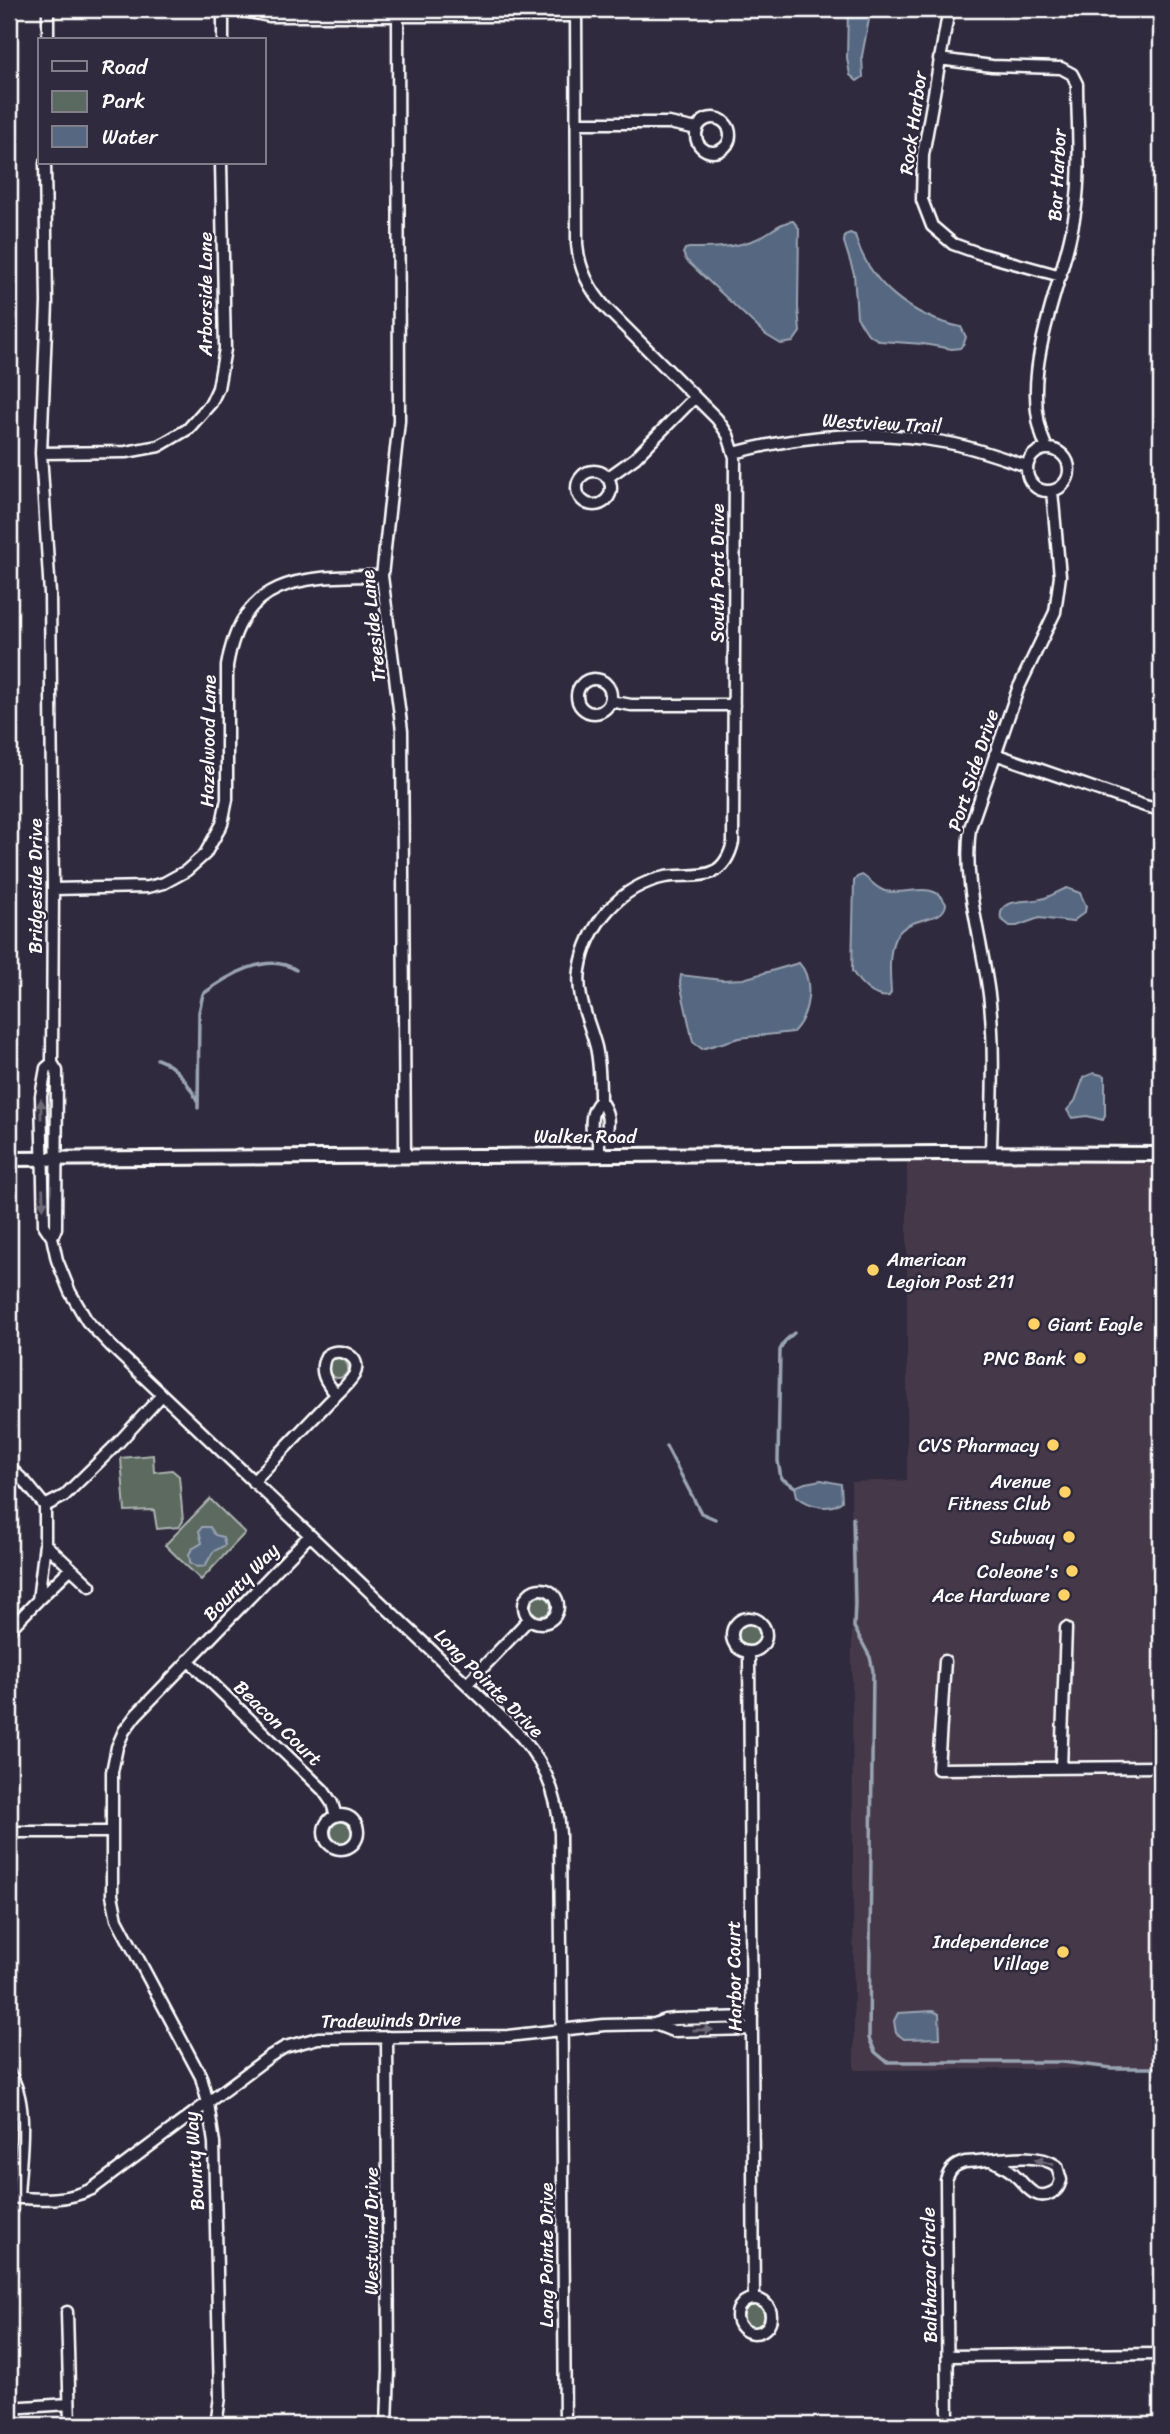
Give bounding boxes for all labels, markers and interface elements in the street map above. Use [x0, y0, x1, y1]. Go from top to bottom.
legend [38, 38, 266, 164]
text: Road [102, 48, 149, 86]
street label: Rock Harbor [889, 68, 937, 177]
text: Park [102, 82, 145, 120]
text: Water [102, 118, 159, 156]
street label: Bar Harbor [1038, 127, 1076, 222]
street label: Arborside Lane [189, 232, 222, 357]
street label: Westview Trail [821, 403, 943, 443]
street label: South Port Drive [701, 503, 734, 643]
street label: Treeside Lane [351, 568, 395, 684]
street label: Hazelwood Lane [190, 675, 226, 807]
street label: Port Side Drive [938, 705, 1008, 835]
street label: Bridgeside Drive [19, 818, 52, 954]
one-way arrow [35, 1098, 47, 1120]
street label: Walker Road [534, 1120, 638, 1153]
one-way arrow [38, 1188, 49, 1210]
place label: American Legion Post 211 [886, 1243, 1014, 1298]
marker: American Legion Post 211 [865, 1262, 881, 1278]
place label: Giant Eagle [1048, 1308, 1143, 1341]
marker: Giant Eagle [1026, 1316, 1042, 1332]
place label: PNC Bank [983, 1342, 1066, 1375]
marker: PNC Bank [1072, 1350, 1088, 1366]
place label: CVS Pharmacy [918, 1429, 1039, 1462]
marker: CVS Pharmacy [1045, 1437, 1061, 1453]
place label: Avenue Fitness Club [948, 1465, 1051, 1520]
marker: Avenue Fitness Club [1057, 1484, 1073, 1500]
place label: Subway [990, 1521, 1055, 1554]
marker: Subway [1061, 1529, 1077, 1545]
street label: Bounty Way [195, 1535, 287, 1629]
place label: Coleone's [977, 1555, 1058, 1588]
marker: Coleone's [1064, 1563, 1080, 1579]
place label: Ace Hardware [931, 1579, 1050, 1612]
marker: Ace Hardware [1056, 1587, 1072, 1603]
street label: Long Pointe Drive [426, 1620, 552, 1746]
street label: Beacon Court [226, 1672, 330, 1774]
street label: Harbor Court [717, 1920, 751, 2032]
place label: Independence Village [932, 1925, 1049, 1980]
marker: Independence Village [1055, 1944, 1071, 1960]
street label: Tradewinds Drive [321, 2002, 462, 2038]
one-way arrow [692, 2024, 714, 2036]
street label: Bounty Way [174, 2110, 214, 2212]
one-way arrow [1034, 2156, 1055, 2166]
street label: Westwind Drive [355, 2167, 388, 2295]
street label: Long Pointe Drive [530, 2183, 563, 2327]
street label: Balthazar Circle [911, 2207, 947, 2343]

